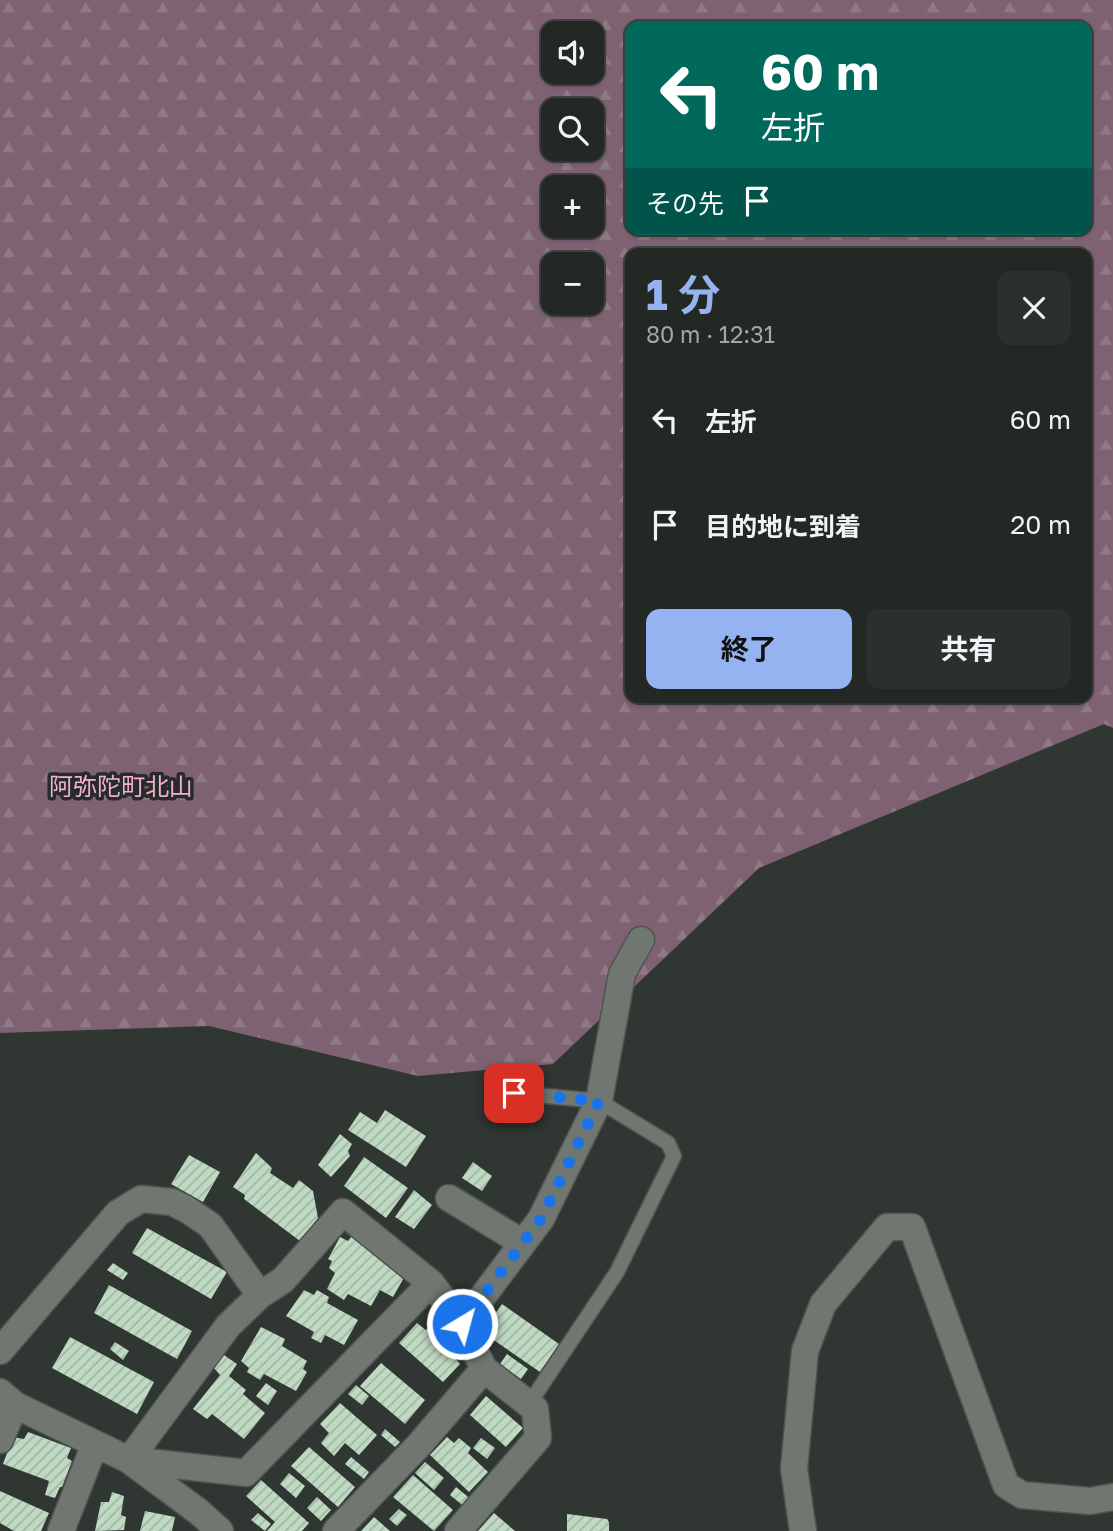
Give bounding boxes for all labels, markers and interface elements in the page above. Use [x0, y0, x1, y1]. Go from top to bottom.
map controls [541, 21, 604, 315]
button: sound [541, 21, 604, 84]
text: 60 m [761, 42, 879, 101]
icon: left [646, 49, 737, 140]
button: search [541, 98, 604, 161]
text: 左折 [761, 108, 825, 146]
button: + [541, 175, 604, 238]
icon: arrive [738, 182, 776, 220]
text: その先 [646, 188, 724, 219]
button: − [541, 252, 604, 315]
text: 1 分 [646, 269, 720, 319]
button: close [997, 271, 1071, 345]
text: 80 m · 12:31 [646, 320, 775, 348]
icon: left [646, 401, 684, 439]
text: 60 m [1010, 404, 1071, 435]
text: 左折 [705, 406, 757, 437]
icon: arrive [646, 506, 684, 544]
text: 20 m [1010, 509, 1071, 540]
text: 目的地に到着 [705, 511, 861, 542]
button: 終了 [646, 609, 852, 689]
button: 共有 [866, 609, 1071, 689]
district label: 阿弥陀町北山 [49, 771, 193, 800]
pin [484, 1063, 544, 1123]
icon: arrive [495, 1074, 533, 1112]
position arrow [425, 1287, 499, 1361]

